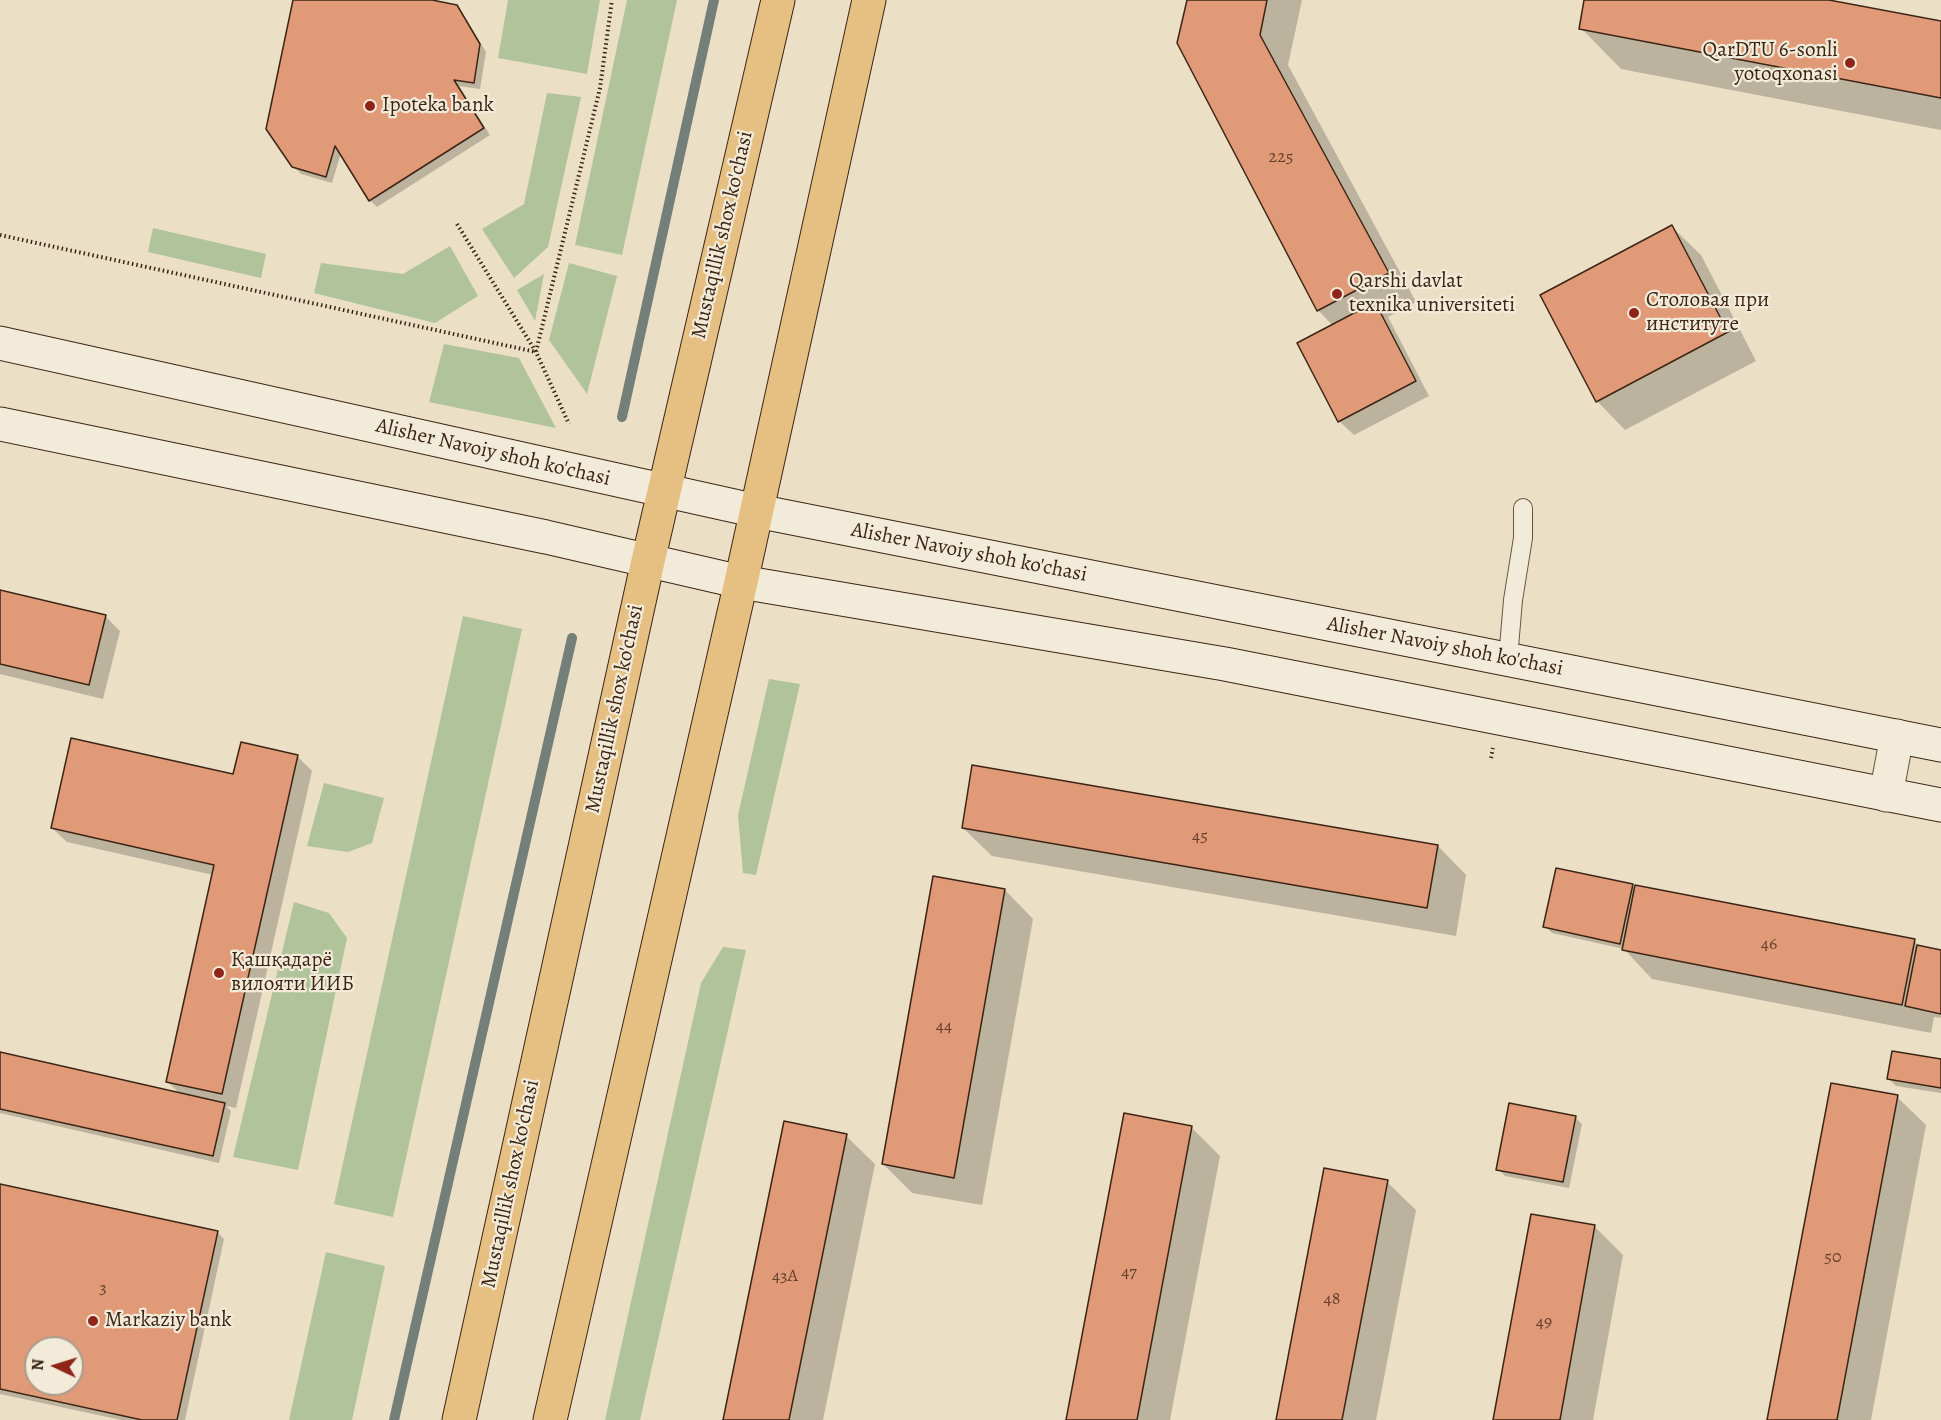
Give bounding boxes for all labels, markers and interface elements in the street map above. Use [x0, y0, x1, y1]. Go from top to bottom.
place label: QarDTU 6-sonli yotoqxonasi [1703, 38, 1838, 88]
marker: QarDTU 6-sonli yotoqxonasi [1843, 56, 1857, 70]
place label: Ipoteka bank [382, 93, 494, 119]
marker: Ipoteka bank [363, 99, 377, 113]
street label: Mustaqillik shox ko'chasi [687, 129, 759, 341]
house number: 225 [1269, 147, 1293, 169]
place label: Qarshi davlat texnika universiteti [1349, 269, 1515, 319]
marker: Qarshi davlat texnika universiteti [1330, 287, 1344, 301]
place label: Столовая при институте [1646, 288, 1769, 338]
marker: Столовая при институте [1627, 306, 1641, 320]
street label: Alisher Navoiy shoh ko'chasi [373, 414, 613, 492]
street label: Alisher Navoiy shoh ko'chasi [849, 518, 1089, 588]
street label: Mustaqillik shox ko'chasi [581, 602, 649, 816]
street label: Alisher Navoiy shoh ko'chasi [1325, 612, 1565, 682]
house number: 45 [1192, 826, 1208, 848]
house number: 46 [1761, 934, 1777, 956]
place label: Қашқадарё вилояти ИИБ [231, 948, 354, 998]
marker: Қашқадарё вилояти ИИБ [212, 966, 226, 980]
house number: 44 [936, 1016, 952, 1038]
street label: Mustaqillik shox ko'chasi [477, 1077, 545, 1291]
house number: 50 [1824, 1247, 1842, 1269]
house number: 47 [1121, 1262, 1137, 1284]
house number: 43A [772, 1266, 798, 1288]
house number: 3 [99, 1278, 107, 1300]
house number: 48 [1324, 1289, 1340, 1311]
place label: Markaziy bank [105, 1308, 232, 1334]
house number: 49 [1536, 1312, 1552, 1334]
marker: Markaziy bank [86, 1314, 100, 1328]
north arrow [24, 1336, 84, 1396]
text: N [27, 1358, 49, 1371]

